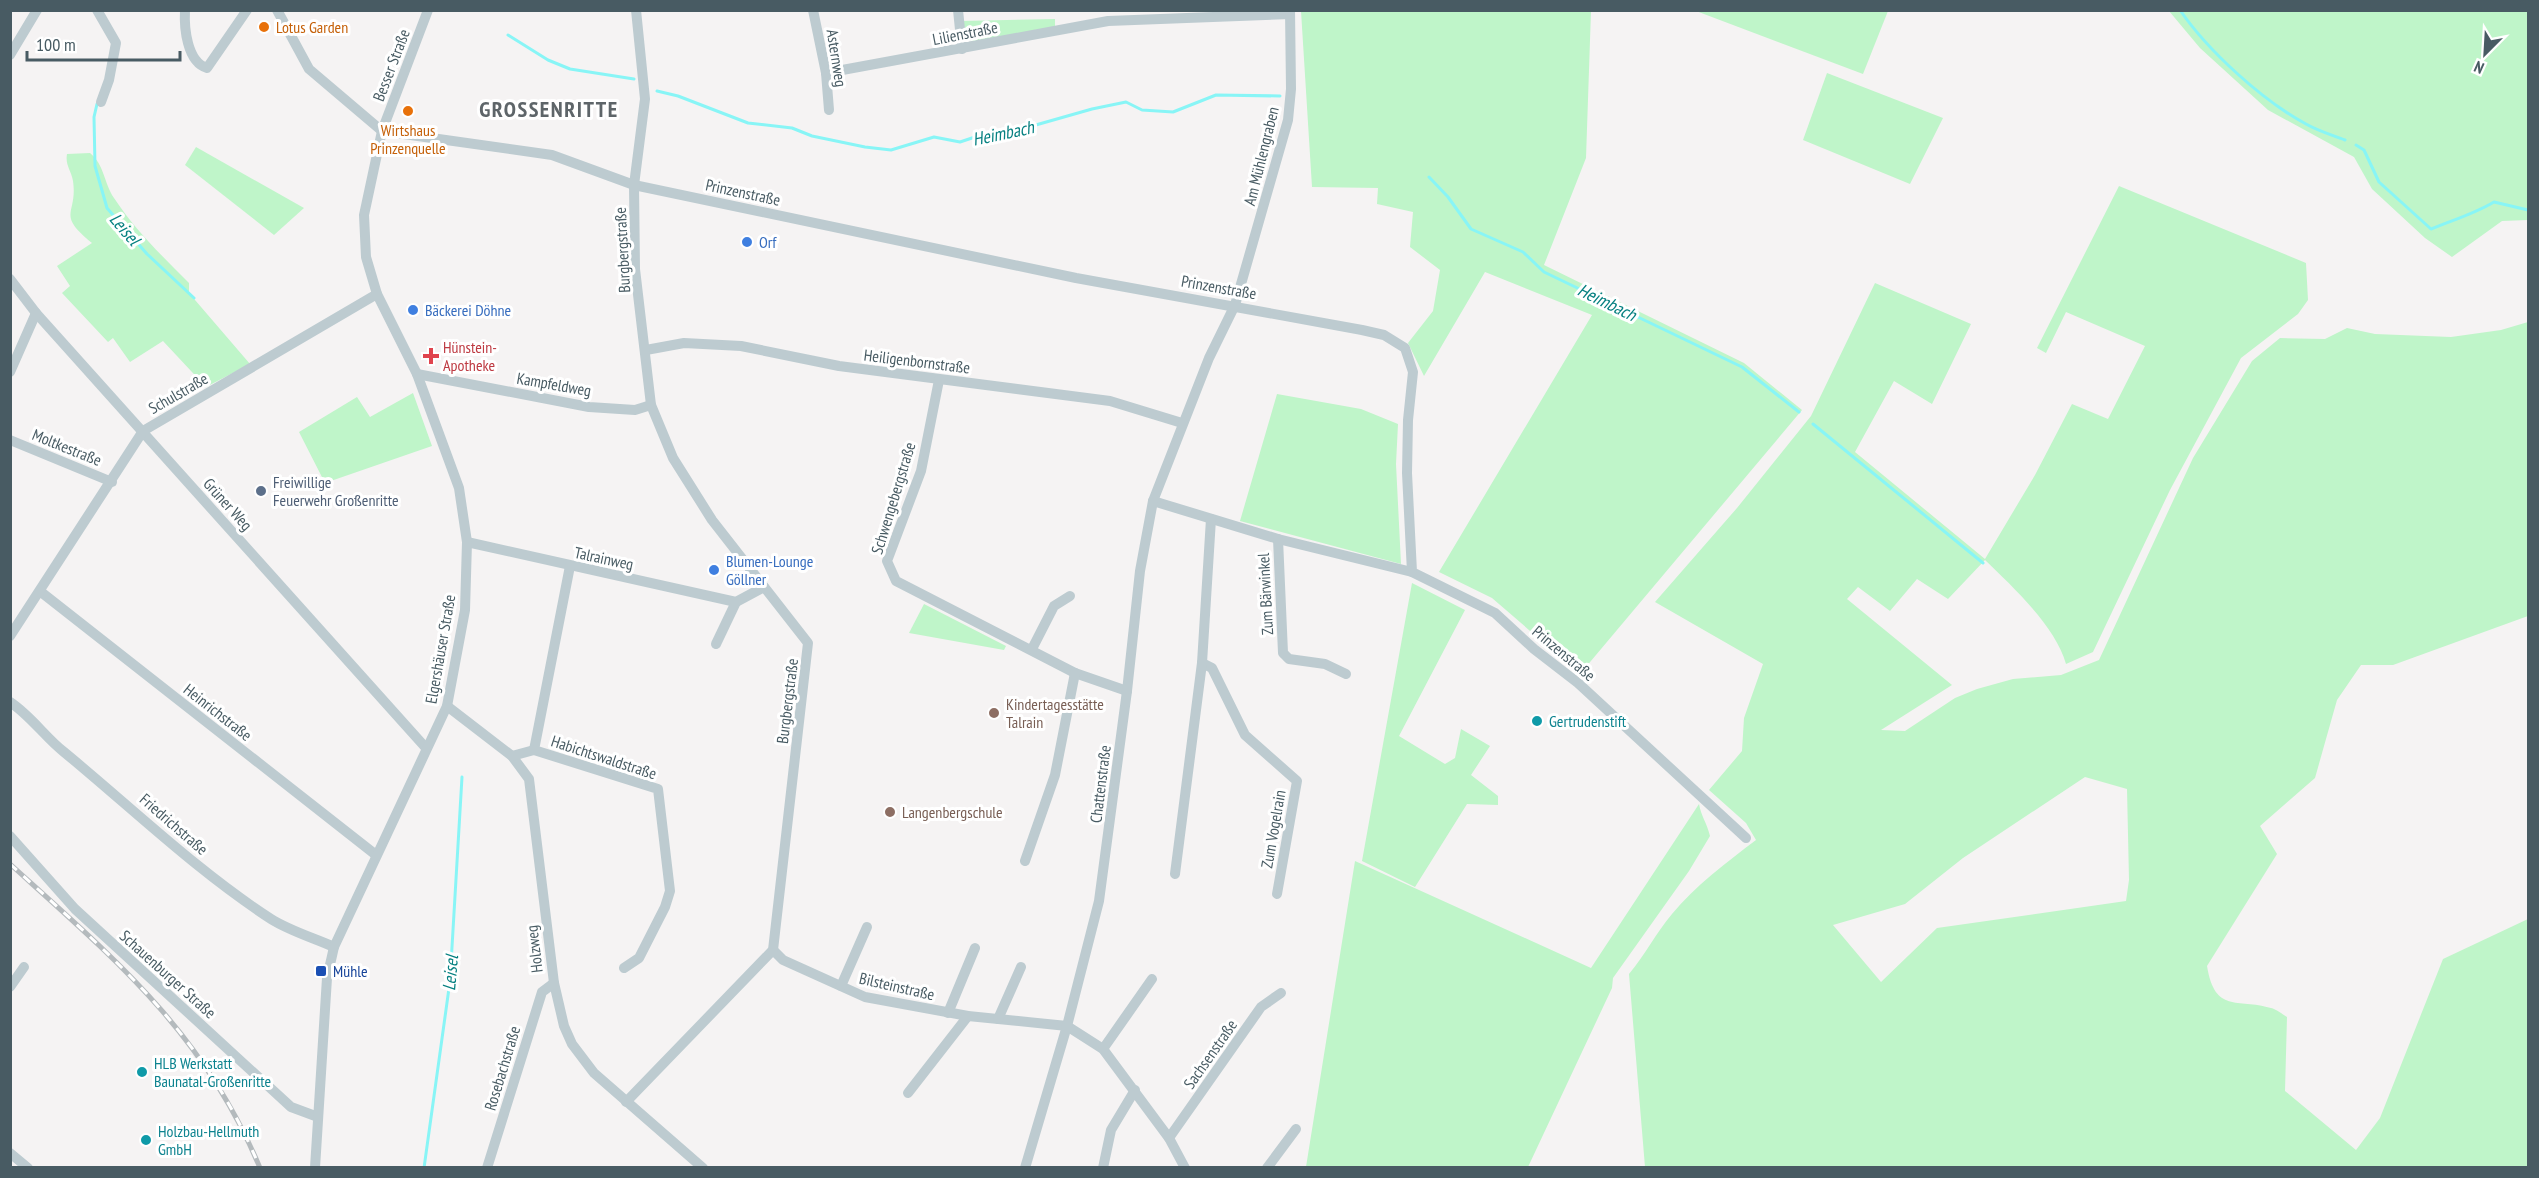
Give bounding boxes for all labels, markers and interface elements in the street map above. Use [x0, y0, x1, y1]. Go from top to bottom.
place label: Lotus Garden [276, 17, 348, 37]
street label: Lilienstraße [931, 17, 999, 49]
marker: Lotus Garden [257, 20, 271, 34]
scale bar [27, 24, 180, 62]
north arrow [2455, 24, 2515, 84]
street label: Besser Straße [368, 26, 414, 104]
street label: Asternweg [823, 28, 851, 88]
text: 100 m [36, 33, 76, 56]
text: N [2471, 57, 2487, 79]
district label: GROSSENRITTE [479, 95, 619, 123]
marker: Wirtshaus Prinzenquelle [401, 104, 415, 118]
street label: Am Mühlengraben [1239, 104, 1283, 208]
water label: Heimbach [970, 115, 1037, 151]
place label: Wirtshaus Prinzenquelle [370, 120, 446, 158]
street label: Prinzenstraße [704, 174, 782, 210]
street label: Burgbergstraße [610, 207, 634, 293]
water label: Leisel [105, 208, 147, 251]
place label: Orf [759, 232, 777, 252]
marker: Orf [740, 235, 754, 249]
street label: Prinzenstraße [1180, 271, 1258, 303]
water label: Heimbach [1574, 278, 1641, 326]
place label: Bäckerei Döhne [425, 300, 511, 320]
marker: Bäckerei Döhne [406, 303, 420, 317]
place label: Hünstein- Apotheke [443, 337, 497, 375]
street label: Heiligenbornstraße [863, 345, 971, 377]
marker: Hünstein- Apotheke [424, 349, 438, 363]
street label: Schulstraße [145, 368, 211, 418]
street label: Kampfeldweg [515, 368, 593, 400]
street label: Moltkestraße [29, 424, 105, 470]
street label: Schwengebergstraße [866, 440, 920, 556]
place label: Freiwillige Feuerwehr Großenritte [273, 472, 399, 510]
street label: Grüner Weg [199, 474, 257, 534]
marker: Freiwillige Feuerwehr Großenritte [254, 484, 268, 498]
street label: Talrainweg [573, 542, 635, 574]
place label: Blumen-Lounge Göllner [726, 551, 813, 589]
street label: Zum Bärwinkel [1253, 552, 1277, 636]
marker: Blumen-Lounge Göllner [707, 563, 721, 577]
street label: Elgershäuser Straße [421, 593, 459, 705]
street label: Prinzenstraße [1529, 621, 1599, 685]
street label: Burgbergstraße [772, 657, 802, 745]
street label: Heinrichstraße [180, 679, 256, 745]
place label: Kindertagesstätte Talrain [1006, 694, 1104, 732]
marker: Kindertagesstätte Talrain [987, 706, 1001, 720]
place label: Gertrudenstift [1549, 711, 1627, 731]
marker: Gertrudenstift [1530, 714, 1544, 728]
street label: Habichtswaldstraße [549, 731, 659, 783]
street label: Chattenstraße [1085, 744, 1115, 824]
street label: Zum Vogelrain [1256, 788, 1290, 870]
street label: Friedrichstraße [136, 789, 212, 859]
place label: Langenbergschule [902, 802, 1003, 822]
marker: Langenbergschule [883, 805, 897, 819]
street label: Holzweg [521, 924, 547, 974]
street label: Schauenburger Straße [116, 926, 220, 1022]
water label: Leisel [437, 952, 463, 992]
place label: Mühle [333, 961, 368, 981]
marker: Mühle [314, 964, 328, 978]
street label: Bilsteinstraße [857, 968, 937, 1004]
street label: Sachsenstraße [1179, 1015, 1241, 1093]
street label: Rosebachstraße [480, 1023, 524, 1113]
place label: HLB Werkstatt Baunatal-Großenritte [154, 1053, 271, 1091]
marker: HLB Werkstatt Baunatal-Großenritte [135, 1065, 149, 1079]
place label: Holzbau-Hellmuth GmbH [158, 1121, 259, 1159]
marker: Holzbau-Hellmuth GmbH [139, 1133, 153, 1147]

